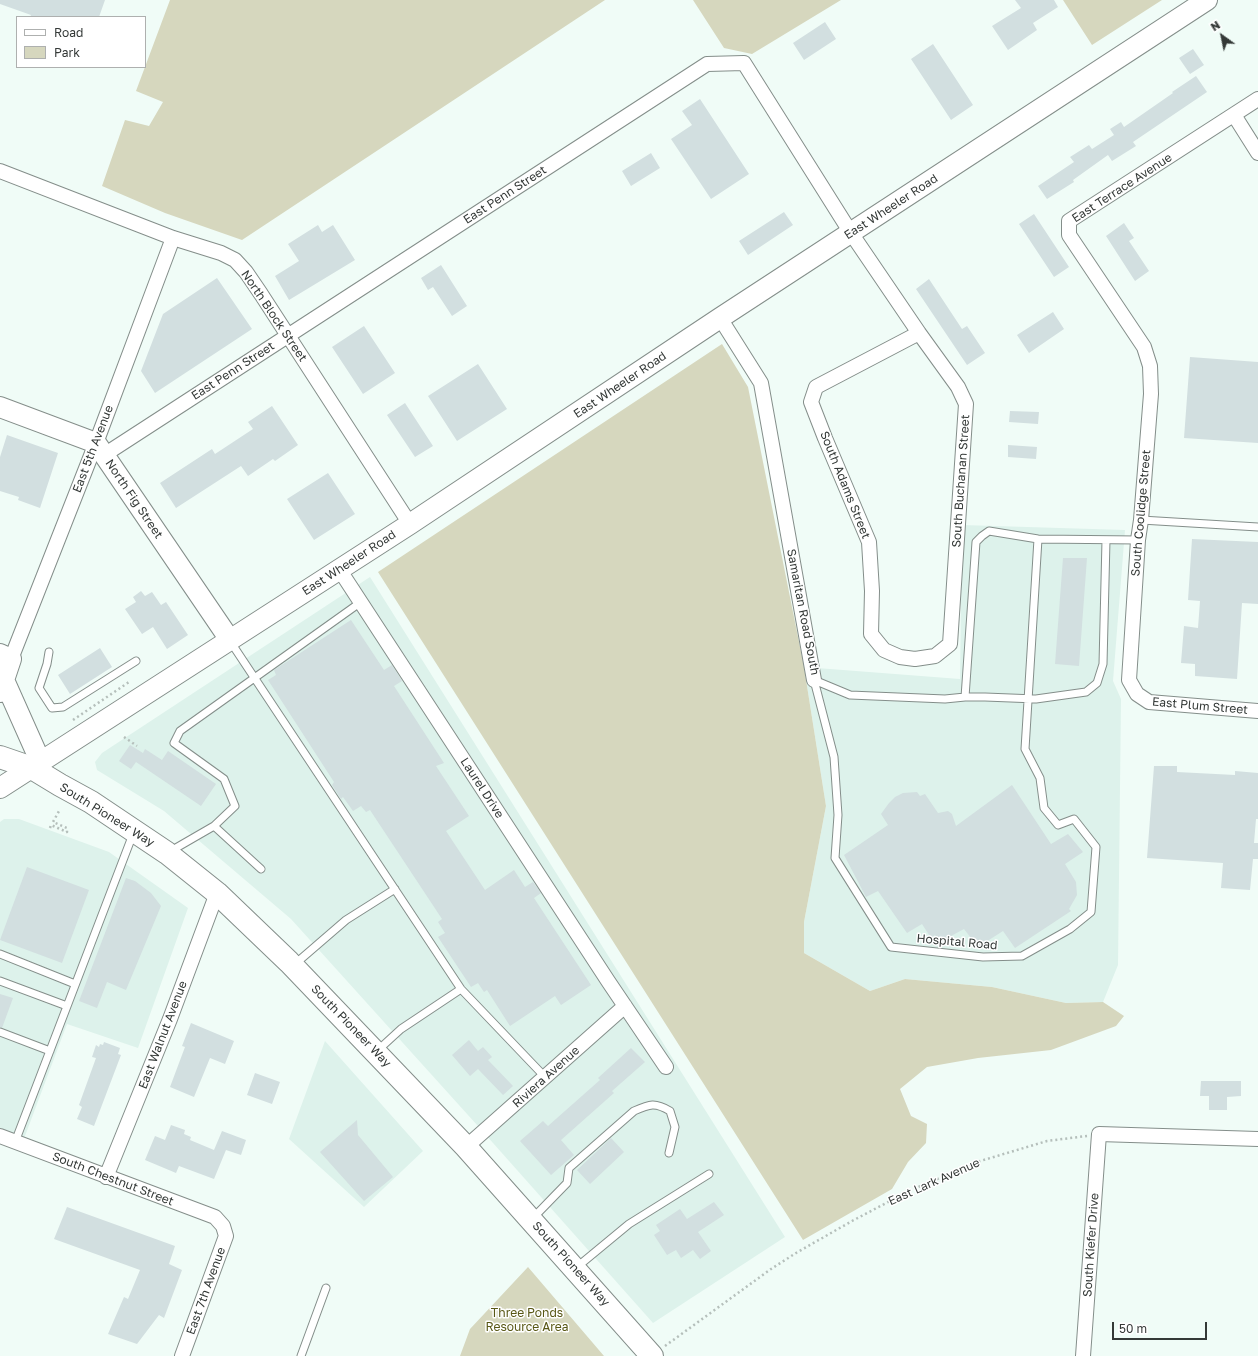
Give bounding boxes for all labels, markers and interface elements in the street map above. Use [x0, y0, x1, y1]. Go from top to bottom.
legend [16, 16, 146, 68]
north arrow [1202, 16, 1242, 56]
text: N [1208, 18, 1222, 33]
text: Road [54, 25, 83, 40]
text: Park [54, 45, 80, 60]
street label: East Terrace Avenue [1069, 150, 1175, 226]
street label: East Penn Street [461, 163, 549, 227]
street label: East Wheeler Road [841, 171, 941, 243]
street label: North Block Street [238, 268, 310, 364]
street label: East Penn Street [189, 339, 277, 403]
street label: East Wheeler Road [571, 349, 669, 421]
street label: East 5th Avenue [70, 403, 116, 495]
street label: South Buchanan Street [949, 414, 973, 548]
street label: South Adams Street [817, 429, 873, 541]
street label: South Coolidge Street [1128, 449, 1154, 577]
street label: North Fig Street [102, 457, 166, 541]
street label: East Wheeler Road [299, 527, 399, 599]
street label: Samaritan Road South [784, 548, 822, 676]
street label: East Plum Street [1151, 695, 1249, 717]
street label: Laurel Drive [457, 755, 507, 821]
street label: South Pioneer Way [57, 780, 157, 850]
street label: Hospital Road [916, 931, 998, 953]
street label: East Walnut Avenue [136, 979, 190, 1091]
street label: South Pioneer Way [308, 982, 394, 1070]
street label: Riviera Avenue [510, 1043, 582, 1111]
street label: South Chestnut Street [50, 1149, 176, 1209]
street label: East Lark Avenue [886, 1155, 982, 1209]
street label: South Kiefer Drive [1080, 1192, 1102, 1298]
street label: South Pioneer Way [529, 1219, 613, 1309]
street label: East 7th Avenue [183, 1245, 229, 1337]
park label: Three Ponds Resource Area [485, 1306, 569, 1334]
scale bar [1114, 1314, 1209, 1340]
text: 50 m [1119, 1321, 1147, 1336]

